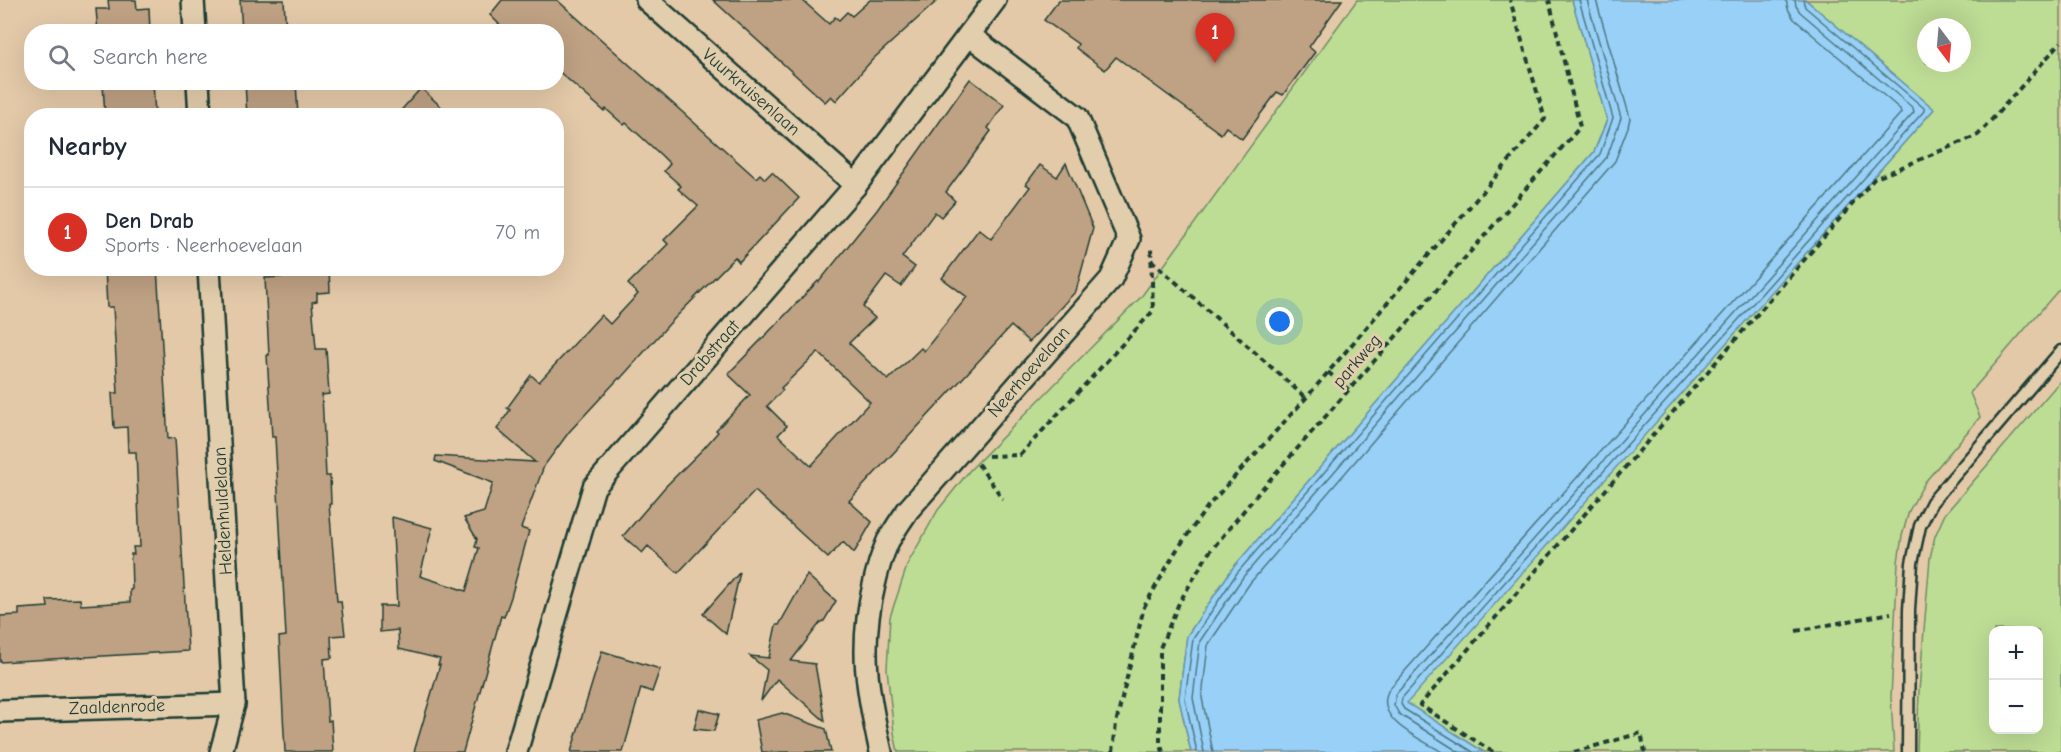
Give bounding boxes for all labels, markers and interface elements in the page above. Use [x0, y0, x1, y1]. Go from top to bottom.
pin: 1 [1196, 14, 1234, 63]
north arrow [1917, 18, 1971, 72]
search box [24, 24, 564, 90]
icon: search [45, 41, 78, 74]
text: Search here [93, 44, 208, 70]
street label: Vuurkruisenlaan [698, 44, 804, 140]
text: Nearby [48, 132, 127, 162]
text: Den Drab [105, 208, 194, 234]
text: 1 [64, 221, 71, 244]
text: 70 m [495, 221, 540, 244]
text: Sports · Neerhoevelaan [105, 234, 303, 257]
your location [1265, 307, 1294, 336]
street label: Drabstraat [676, 315, 745, 390]
street label: Neerhoevelaan [984, 322, 1074, 422]
street label: parkweg [1328, 330, 1386, 392]
street label: Heldenhuldelaan [209, 446, 237, 576]
map controls [1989, 626, 2043, 734]
button: + [1989, 626, 2043, 680]
button: − [1989, 680, 2043, 734]
street label: Zaaldenrode [68, 695, 166, 719]

